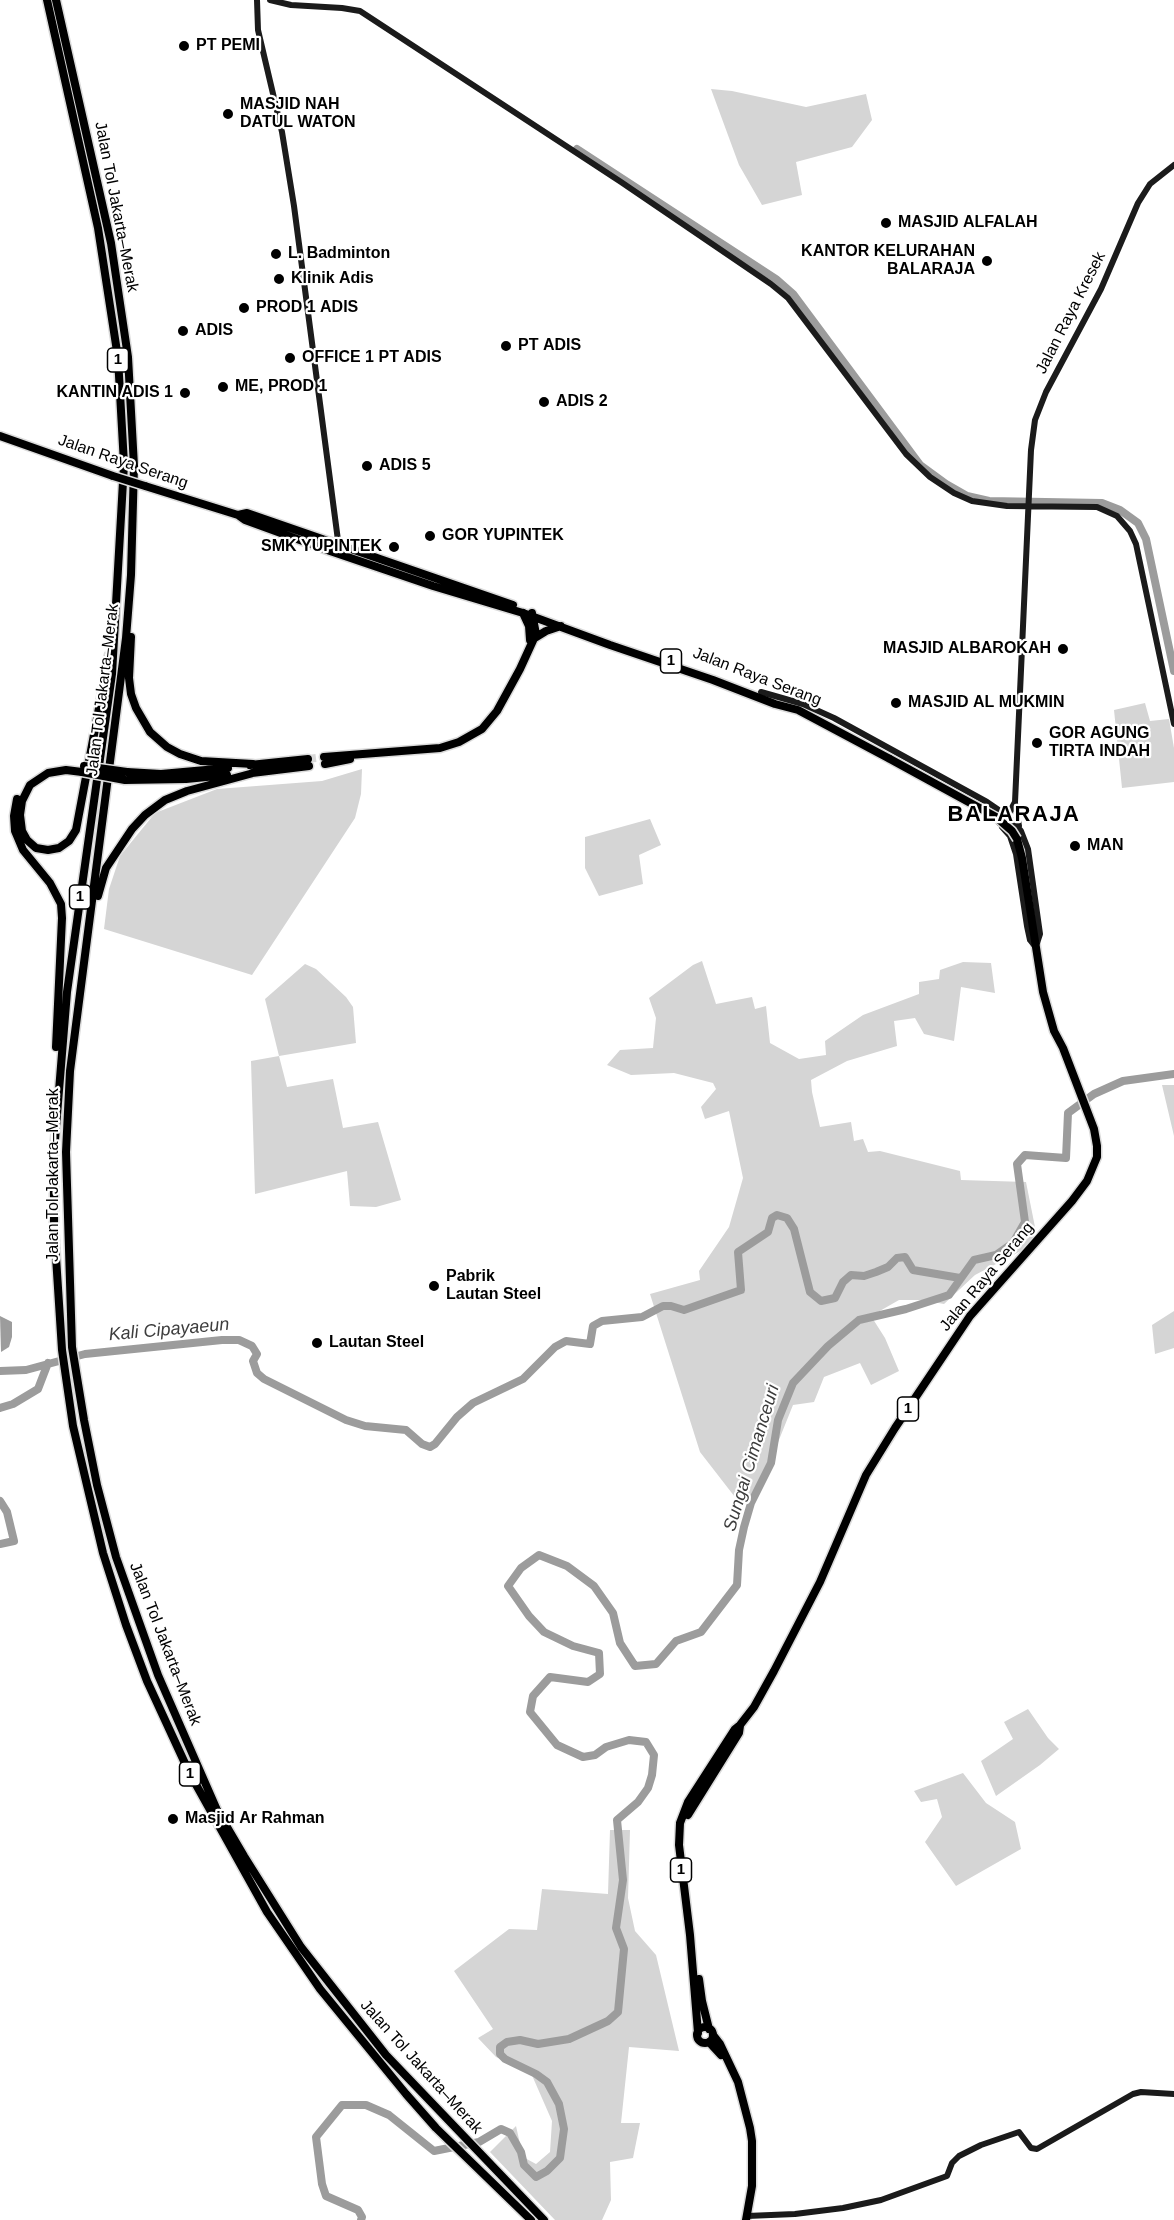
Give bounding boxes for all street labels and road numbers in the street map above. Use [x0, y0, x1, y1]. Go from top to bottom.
street label: Jalan Tol Jakarta–Merak [90, 120, 142, 294]
street label: Jalan Raya Kresek [1032, 249, 1110, 377]
road number: 1 [108, 348, 128, 372]
street label: Jalan Raya Serang [56, 431, 190, 493]
street label: Jalan Tol Jakarta–Merak [83, 603, 123, 777]
street label: Jalan Raya Serang [690, 644, 824, 710]
road number: 1 [660, 649, 682, 673]
road number: 1 [70, 885, 90, 909]
street label: Jalan Tol Jakarta–Merak [44, 1088, 64, 1262]
street label: Jalan Raya Serang [936, 1219, 1038, 1335]
road number: 1 [898, 1397, 918, 1421]
street label: Jalan Tol Jakarta–Merak [125, 1560, 205, 1728]
road number: 1 [180, 1762, 201, 1786]
road number: 1 [670, 1858, 692, 1882]
street label: Jalan Tol Jakarta–Merak [356, 1996, 486, 2138]

